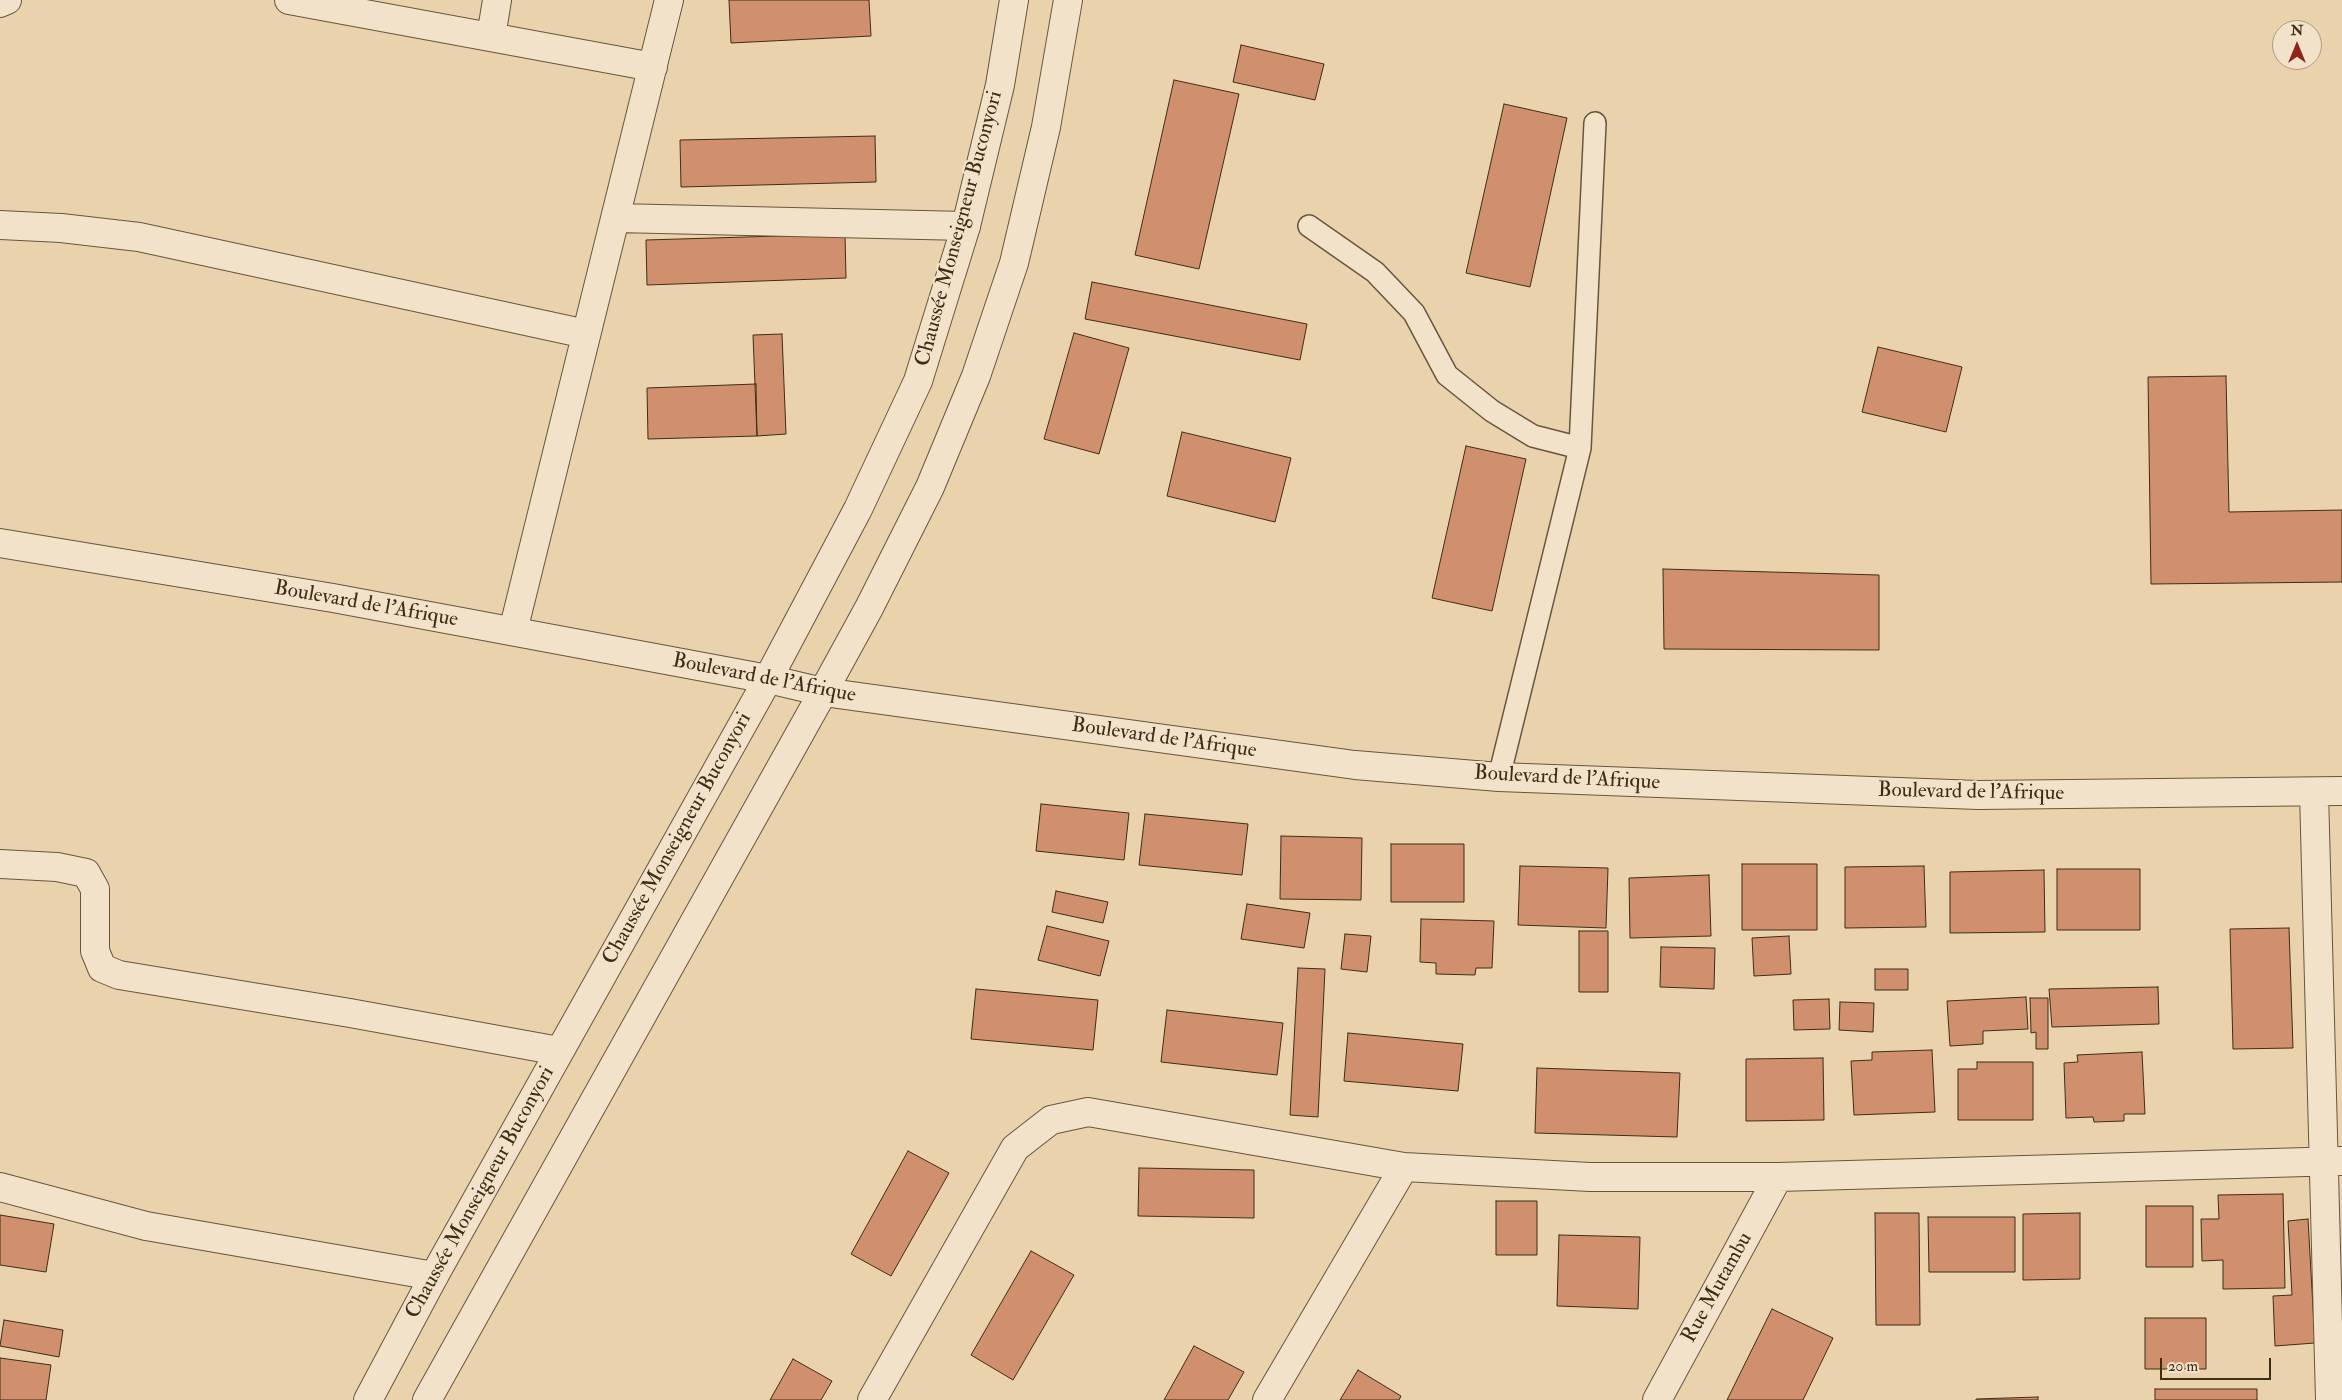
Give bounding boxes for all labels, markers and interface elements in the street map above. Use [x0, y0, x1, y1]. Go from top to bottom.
north arrow [2272, 20, 2322, 70]
text: N [2291, 22, 2303, 39]
street label: Chaussée Monseigneur Buconyori [911, 89, 1009, 369]
street label: Boulevard de l'Afrique [272, 576, 460, 634]
street label: Boulevard de l'Afrique [670, 649, 858, 709]
street label: Chaussée Monseigneur Buconyori [598, 709, 758, 969]
street label: Boulevard de l'Afrique [1070, 714, 1258, 764]
street label: Boulevard de l'Afrique [1473, 762, 1661, 796]
street label: Boulevard de l'Afrique [1878, 779, 2064, 807]
street label: Chaussée Monseigneur Buconyori [401, 1063, 561, 1323]
street label: Rue Mutambu [1677, 1228, 1759, 1348]
scale bar [2162, 1348, 2273, 1380]
text: 20 m [2168, 1357, 2198, 1376]

